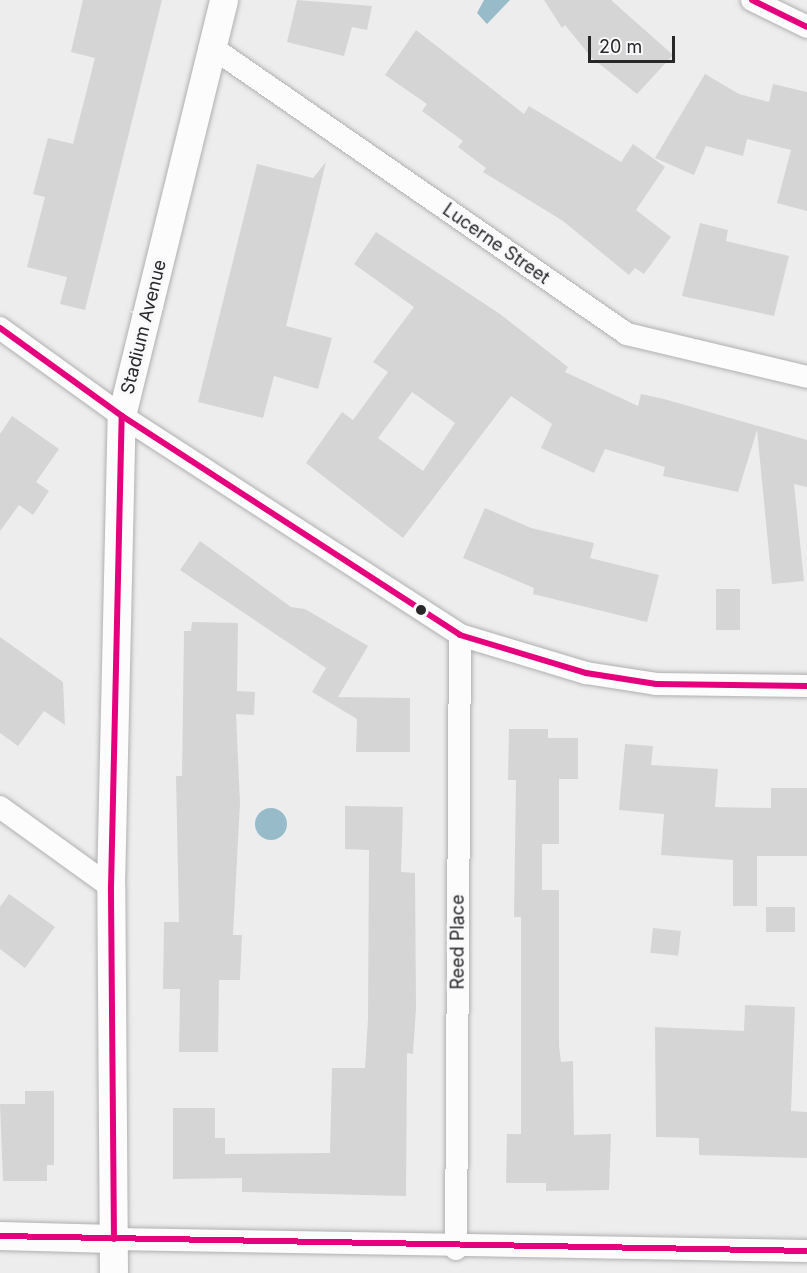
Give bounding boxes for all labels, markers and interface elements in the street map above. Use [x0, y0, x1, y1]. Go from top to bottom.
scale bar [591, 24, 678, 62]
text: 20 m [599, 36, 642, 57]
street label: Lucerne Street [438, 199, 554, 289]
street label: Stadium Avenue [117, 258, 171, 396]
unlabelled marker [415, 604, 427, 616]
street label: Reed Place [447, 894, 469, 990]

